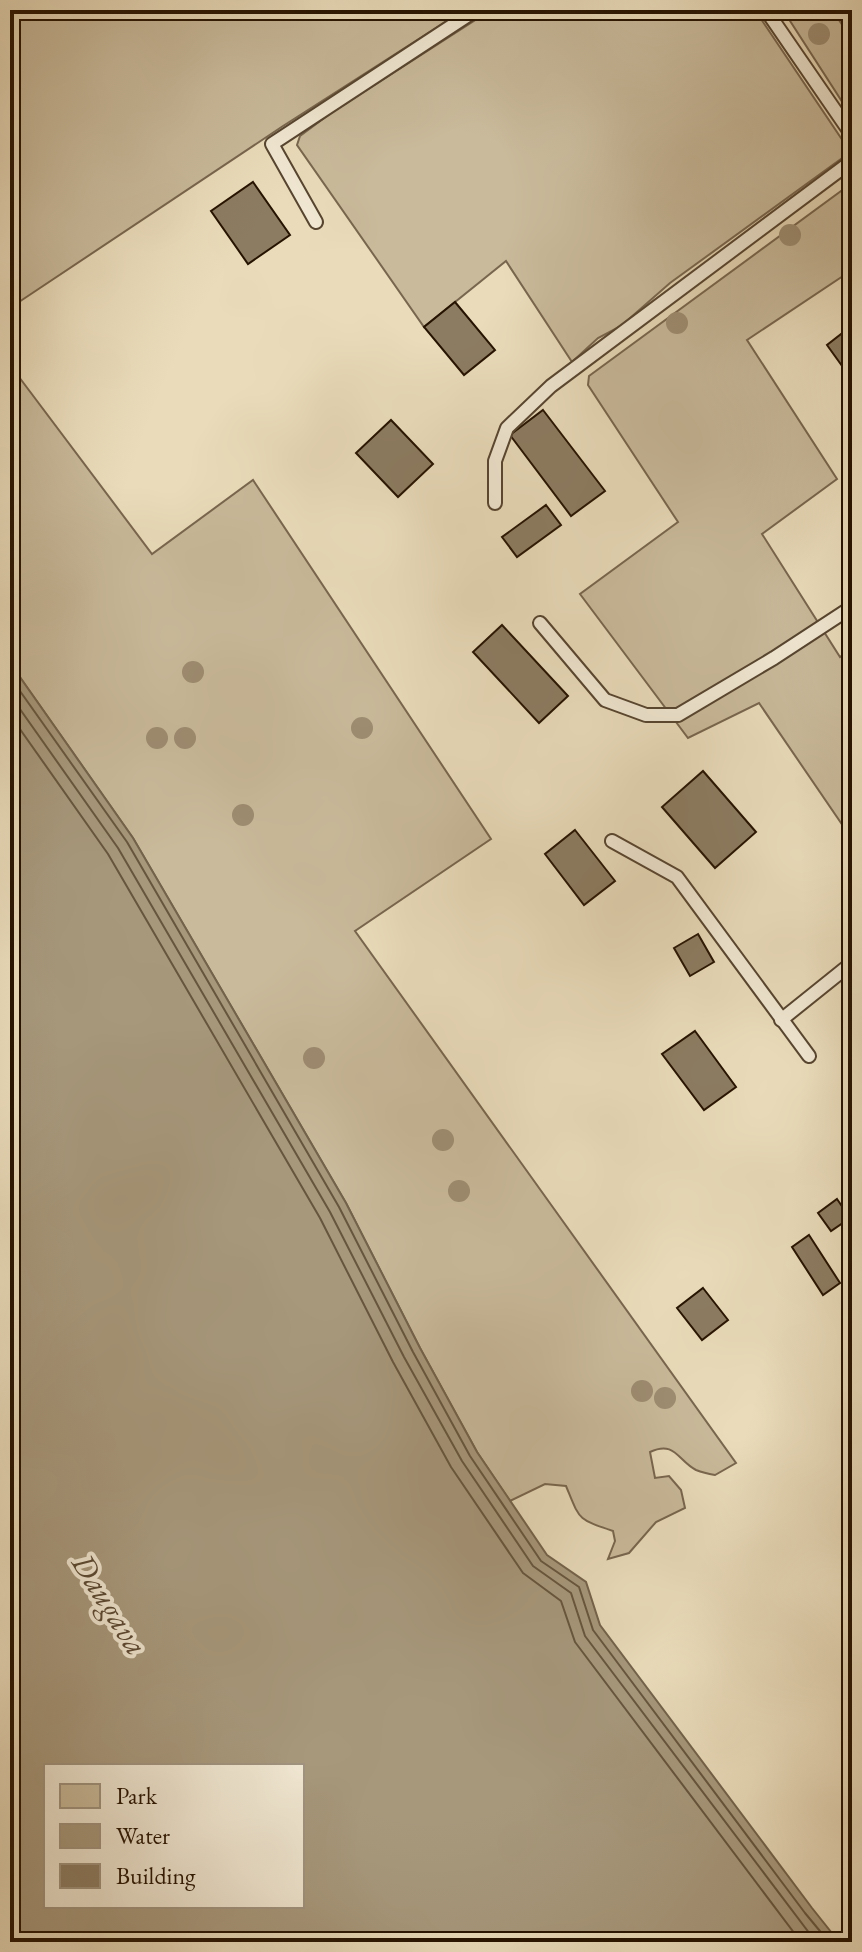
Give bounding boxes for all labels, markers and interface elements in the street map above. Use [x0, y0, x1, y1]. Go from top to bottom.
water label: Daugava [62, 1544, 158, 1663]
legend [44, 1764, 304, 1908]
text: Park [116, 1780, 158, 1811]
text: Water [116, 1820, 170, 1851]
text: Building [116, 1860, 196, 1891]

